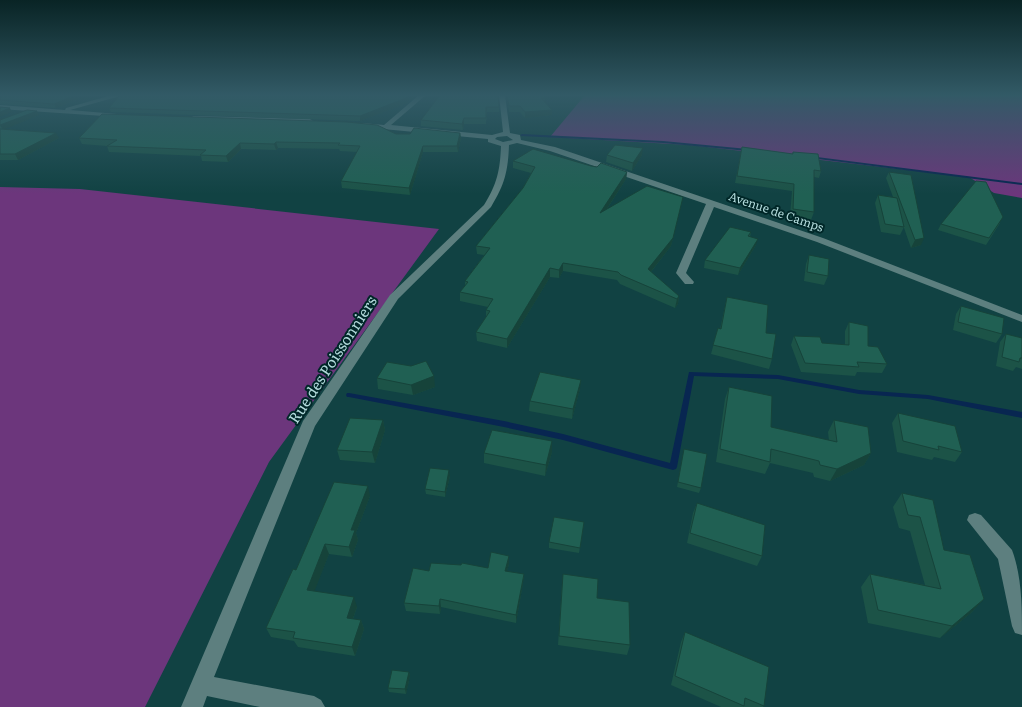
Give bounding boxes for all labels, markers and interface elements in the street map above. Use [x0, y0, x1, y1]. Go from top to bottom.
street label: Avenue de Camps [727, 186, 827, 236]
street label: Rue des Poissonniers [282, 291, 382, 428]

